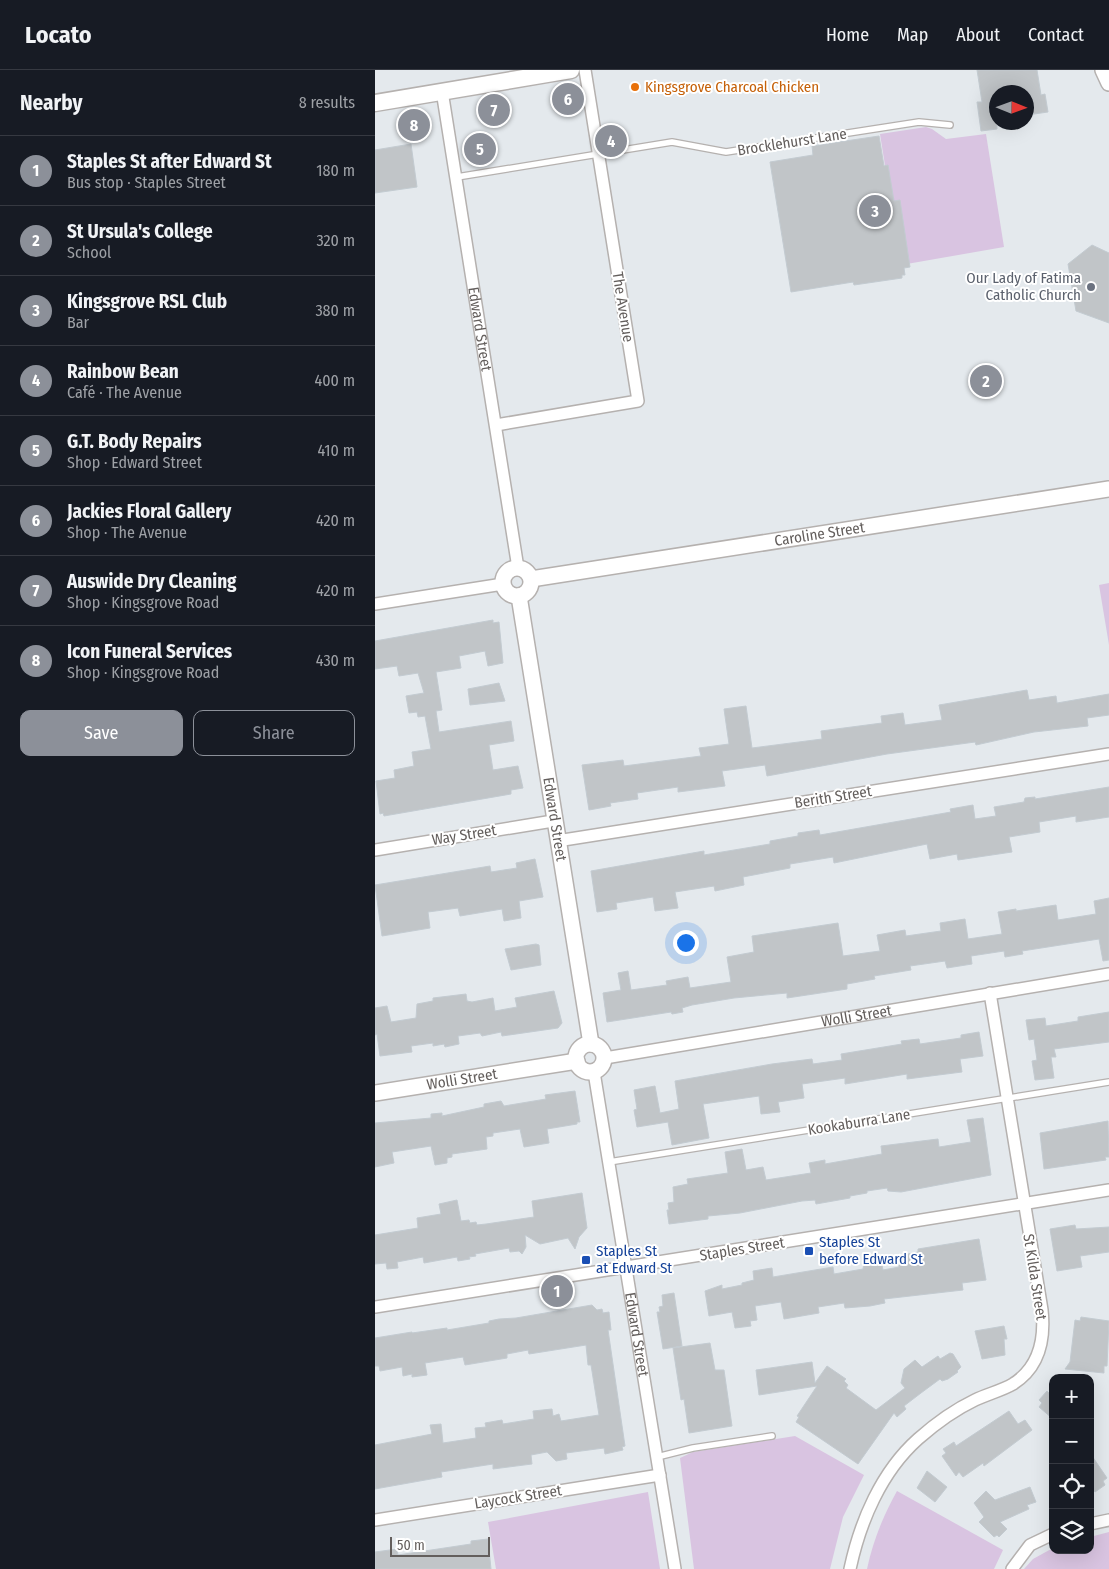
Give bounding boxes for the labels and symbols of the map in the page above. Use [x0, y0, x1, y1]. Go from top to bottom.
place label: Kingsgrove Charcoal Chicken [645, 78, 819, 96]
pin: 6 [552, 80, 584, 118]
marker: Kingsgrove Charcoal Chicken [629, 81, 641, 93]
north arrow [989, 85, 1034, 130]
pin: 7 [478, 91, 510, 129]
pin: 8 [398, 106, 430, 144]
pin: 4 [595, 122, 627, 160]
street label: Brocklehurst Lane [736, 124, 848, 160]
pin: 5 [464, 130, 496, 168]
pin: 3 [859, 192, 891, 230]
place label: Our Lady of Fatima Catholic Church [966, 269, 1081, 304]
street label: The Avenue [609, 271, 637, 343]
marker: Our Lady of Fatima Catholic Church [1085, 281, 1097, 293]
street label: Edward Street [464, 286, 496, 373]
pin: 2 [970, 362, 1002, 400]
street label: Caroline Street [773, 518, 866, 550]
street label: Edward Street [539, 776, 571, 863]
street label: Berith Street [793, 782, 873, 812]
street label: Way Street [430, 821, 498, 849]
your location [673, 930, 699, 956]
street label: Wolli Street [820, 1001, 893, 1031]
street label: Wolli Street [425, 1065, 499, 1094]
street label: Kookaburra Lane [806, 1105, 912, 1139]
street label: St Kilda Street [1019, 1232, 1051, 1322]
street label: Staples Street [698, 1233, 786, 1265]
place label: Staples St before Edward St [819, 1233, 923, 1268]
place label: Staples St at Edward St [596, 1242, 672, 1277]
marker: Staples St before Edward St [803, 1245, 815, 1257]
marker: Staples St at Edward St [580, 1254, 592, 1266]
pin: 1 [541, 1272, 573, 1310]
street label: Edward Street [621, 1291, 653, 1378]
street label: Laycock Street [473, 1481, 563, 1513]
scale bar [390, 1534, 490, 1557]

